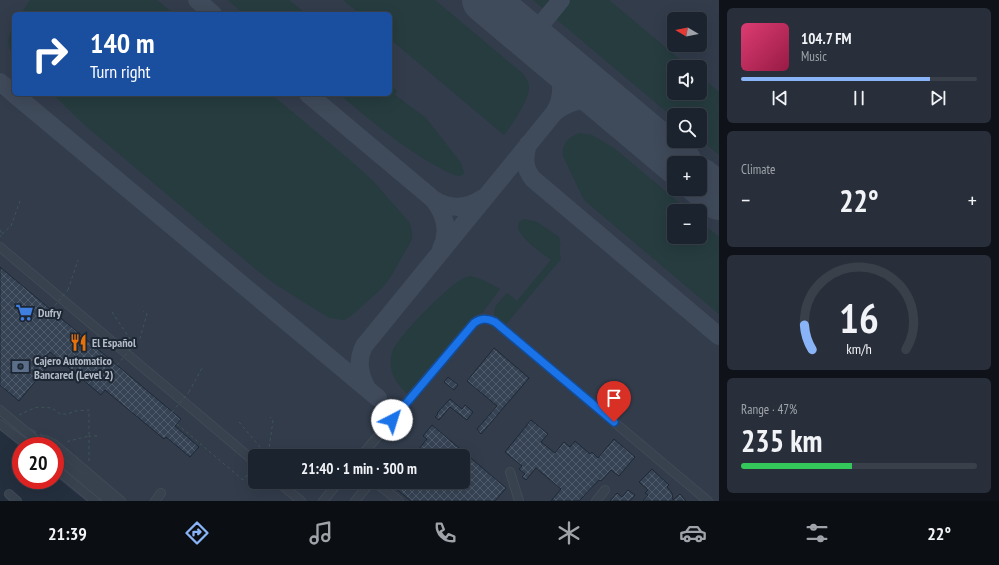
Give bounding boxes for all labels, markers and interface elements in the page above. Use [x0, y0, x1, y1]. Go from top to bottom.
north arrow [667, 12, 707, 52]
map controls [667, 12, 707, 244]
text: 140 m [90, 24, 154, 61]
icon: right [24, 28, 76, 80]
text: 104.7 FM [801, 29, 852, 48]
text: Music [801, 48, 827, 65]
text: Turn right [90, 60, 150, 83]
button: sound [667, 60, 707, 100]
icon: previous [769, 87, 791, 109]
icon: pause [848, 87, 870, 109]
icon: next [927, 87, 949, 109]
button: search [667, 108, 707, 148]
button: + [667, 156, 707, 196]
text: Climate [741, 161, 775, 178]
text: 22° [839, 181, 879, 220]
text: − [741, 186, 750, 214]
text: + [968, 186, 977, 214]
button: − [667, 204, 707, 244]
text: 16 [839, 291, 879, 344]
supermarket icon: Dufry [15, 302, 35, 322]
place label: Dufry [38, 305, 61, 320]
restaurant icon: El Español [69, 332, 89, 352]
place label: El Español [92, 335, 136, 350]
text: km/h [846, 339, 872, 358]
place label: Cajero Automatico Bancared (Level 2) [34, 353, 113, 382]
bank icon: Cajero Automatico Bancared (Level 2) [11, 357, 31, 377]
pin [597, 381, 631, 422]
icon: arrive [603, 387, 625, 409]
position arrow [371, 399, 413, 441]
text: Range · 47% [741, 401, 797, 418]
text: 235 km [741, 421, 822, 460]
speed limit sign: 20 [12, 437, 64, 489]
text: 21:40 · 1 min · 300 m [301, 459, 417, 478]
icon: directions [183, 519, 211, 547]
icon: music [307, 519, 335, 547]
icon: phone [431, 519, 459, 547]
icon: climate [555, 519, 583, 547]
icon: car [679, 519, 707, 547]
icon: filters [803, 519, 831, 547]
text: 21:39 [48, 522, 87, 545]
text: 22° [927, 522, 951, 545]

